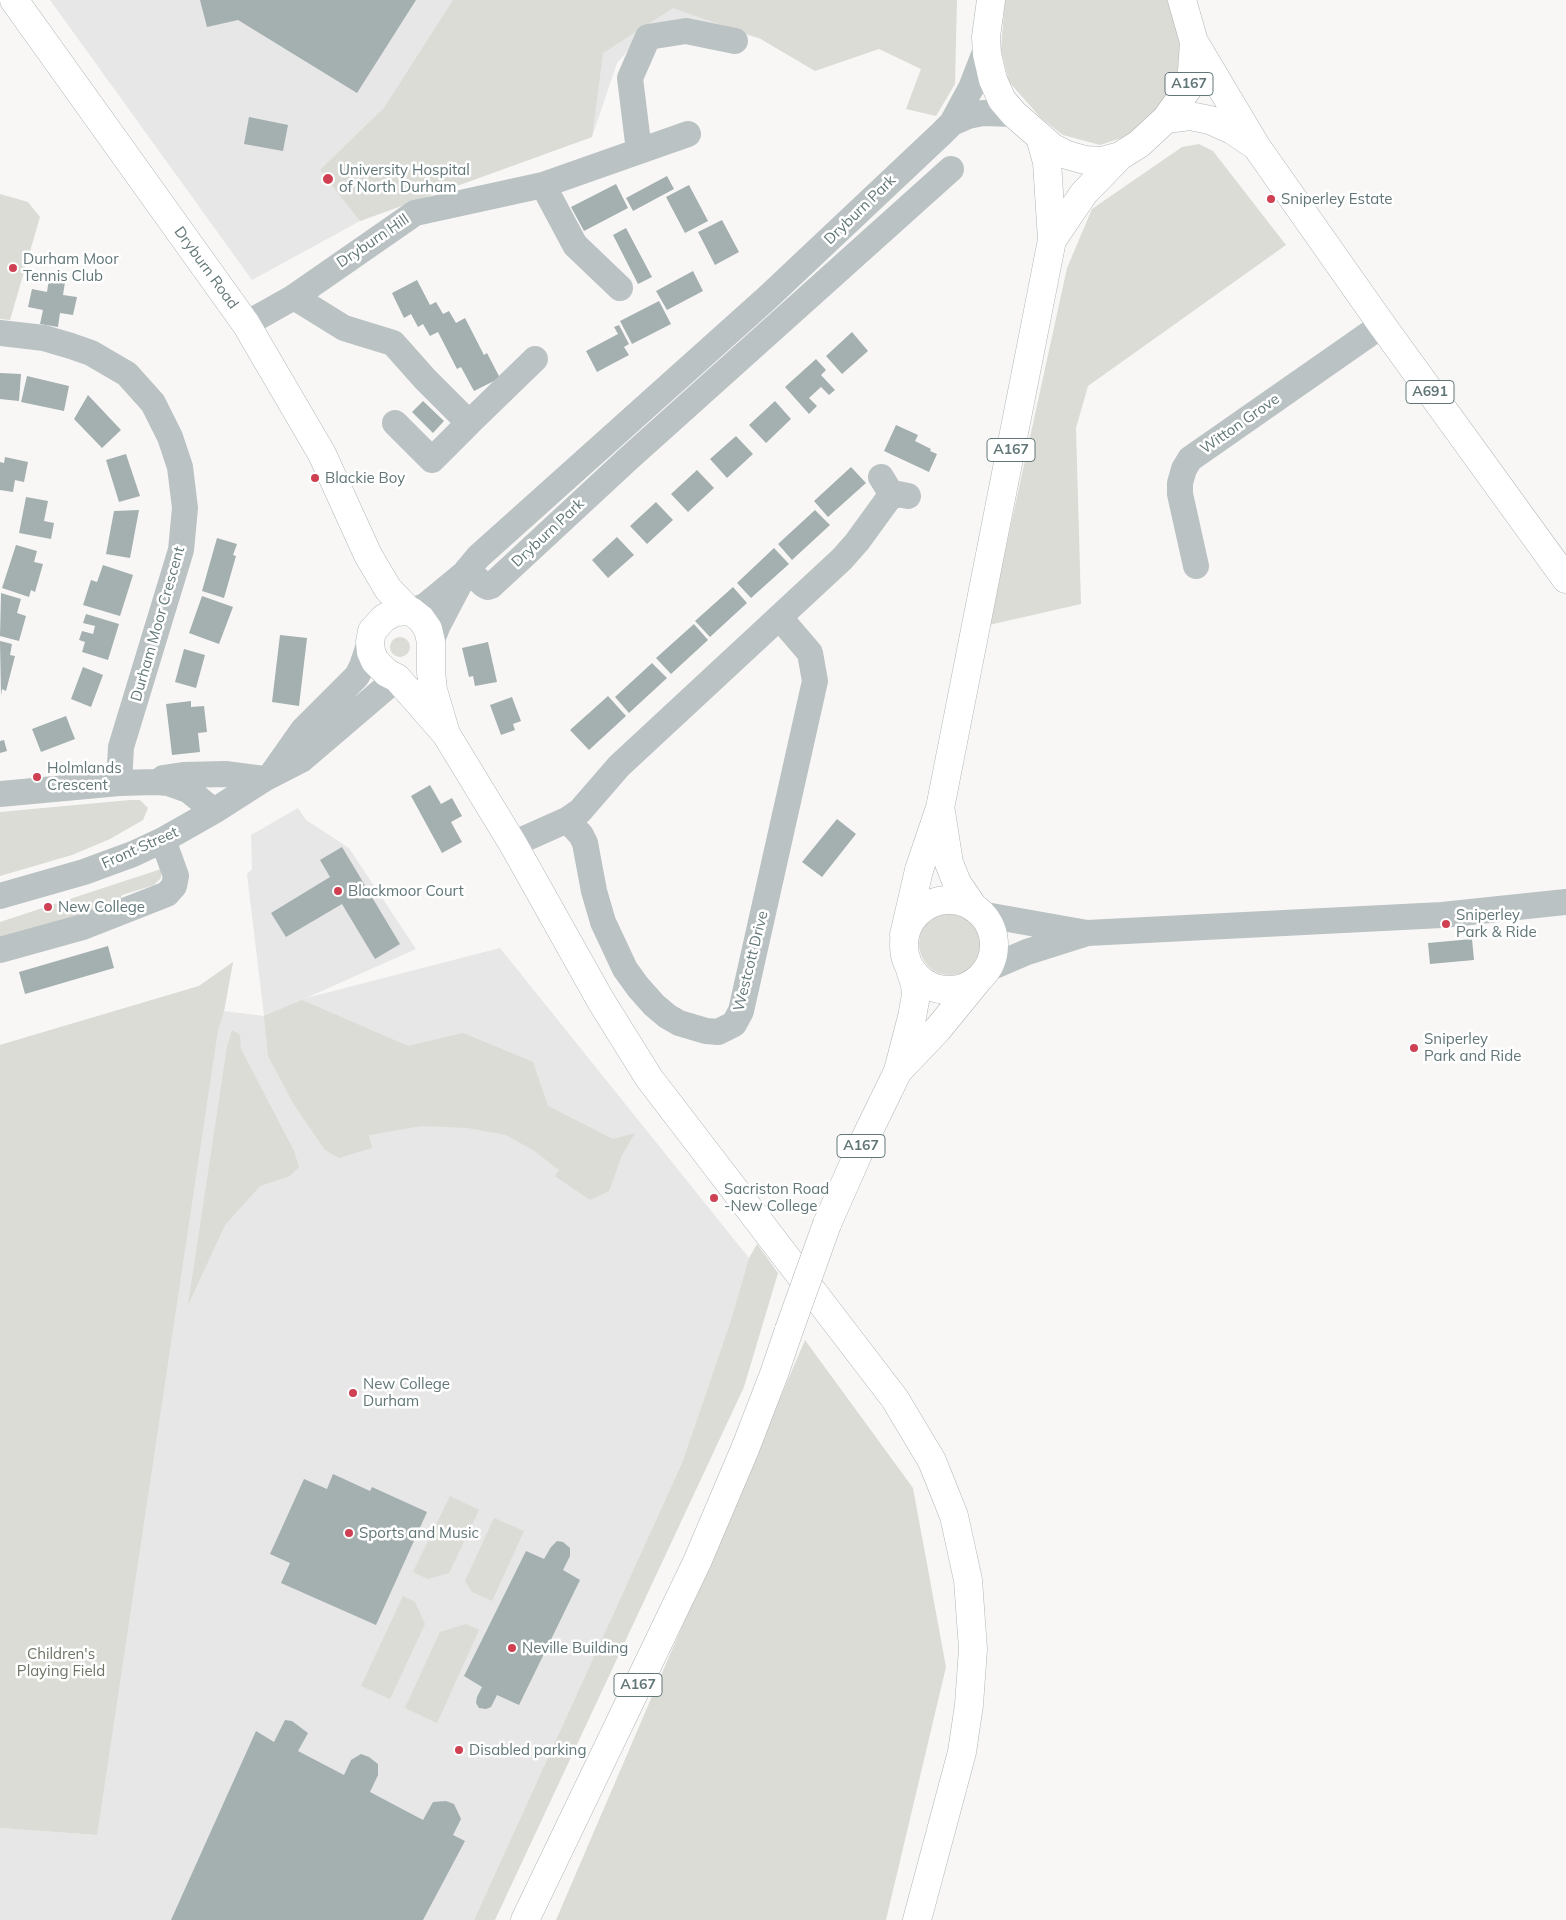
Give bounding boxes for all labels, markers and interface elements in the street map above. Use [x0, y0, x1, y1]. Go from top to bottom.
road number: A167 [1165, 72, 1213, 96]
place label: University Hospital of North Durham [339, 161, 470, 196]
street label: Dryburn Park [820, 171, 900, 249]
marker: University Hospital of North Durham [321, 172, 335, 186]
place label: Sniperley Estate [1281, 190, 1392, 208]
marker: Sniperley Estate [1265, 193, 1277, 205]
street label: Dryburn Hill [334, 210, 412, 272]
street label: Dryburn Road [170, 223, 242, 313]
place label: Durham Moor Tennis Club [23, 250, 119, 285]
marker: Durham Moor Tennis Club [7, 262, 19, 274]
road number: A691 [1406, 381, 1454, 404]
street label: Witton Grove [1197, 390, 1283, 458]
road number: A167 [987, 438, 1035, 462]
place label: Blackie Boy [325, 469, 405, 487]
marker: Blackie Boy [309, 472, 321, 484]
street label: Dryburn Park [508, 495, 588, 571]
street label: Durham Moor Crescent [127, 545, 189, 703]
place label: Holmlands Crescent [47, 759, 122, 794]
marker: Holmlands Crescent [31, 771, 43, 783]
street label: Front Street [99, 823, 181, 873]
place label: Blackmoor Court [348, 882, 464, 900]
marker: Blackmoor Court [332, 885, 344, 897]
place label: New College [58, 898, 145, 916]
marker: New College [42, 901, 54, 913]
place label: Sniperley Park & Ride [1456, 906, 1537, 941]
street label: Westcott Drive [730, 909, 772, 1013]
marker: Sniperley Park & Ride [1440, 918, 1452, 930]
place label: Sniperley Park and Ride [1424, 1030, 1521, 1065]
marker: Sniperley Park and Ride [1408, 1042, 1420, 1054]
road number: A167 [837, 1134, 885, 1158]
place label: Sacriston Road -New College [724, 1180, 829, 1215]
marker: Sacriston Road -New College [708, 1192, 720, 1204]
place label: New College Durham [363, 1375, 450, 1410]
marker: New College Durham [347, 1387, 359, 1399]
place label: Sports and Music [359, 1524, 479, 1542]
marker: Sports and Music [343, 1527, 355, 1539]
place label: Neville Building [522, 1639, 628, 1657]
marker: Neville Building [506, 1642, 518, 1654]
park label: Children's Playing Field [17, 1645, 105, 1680]
road number: A167 [614, 1674, 662, 1696]
place label: Disabled parking [469, 1741, 586, 1759]
marker: Disabled parking [453, 1744, 465, 1756]

